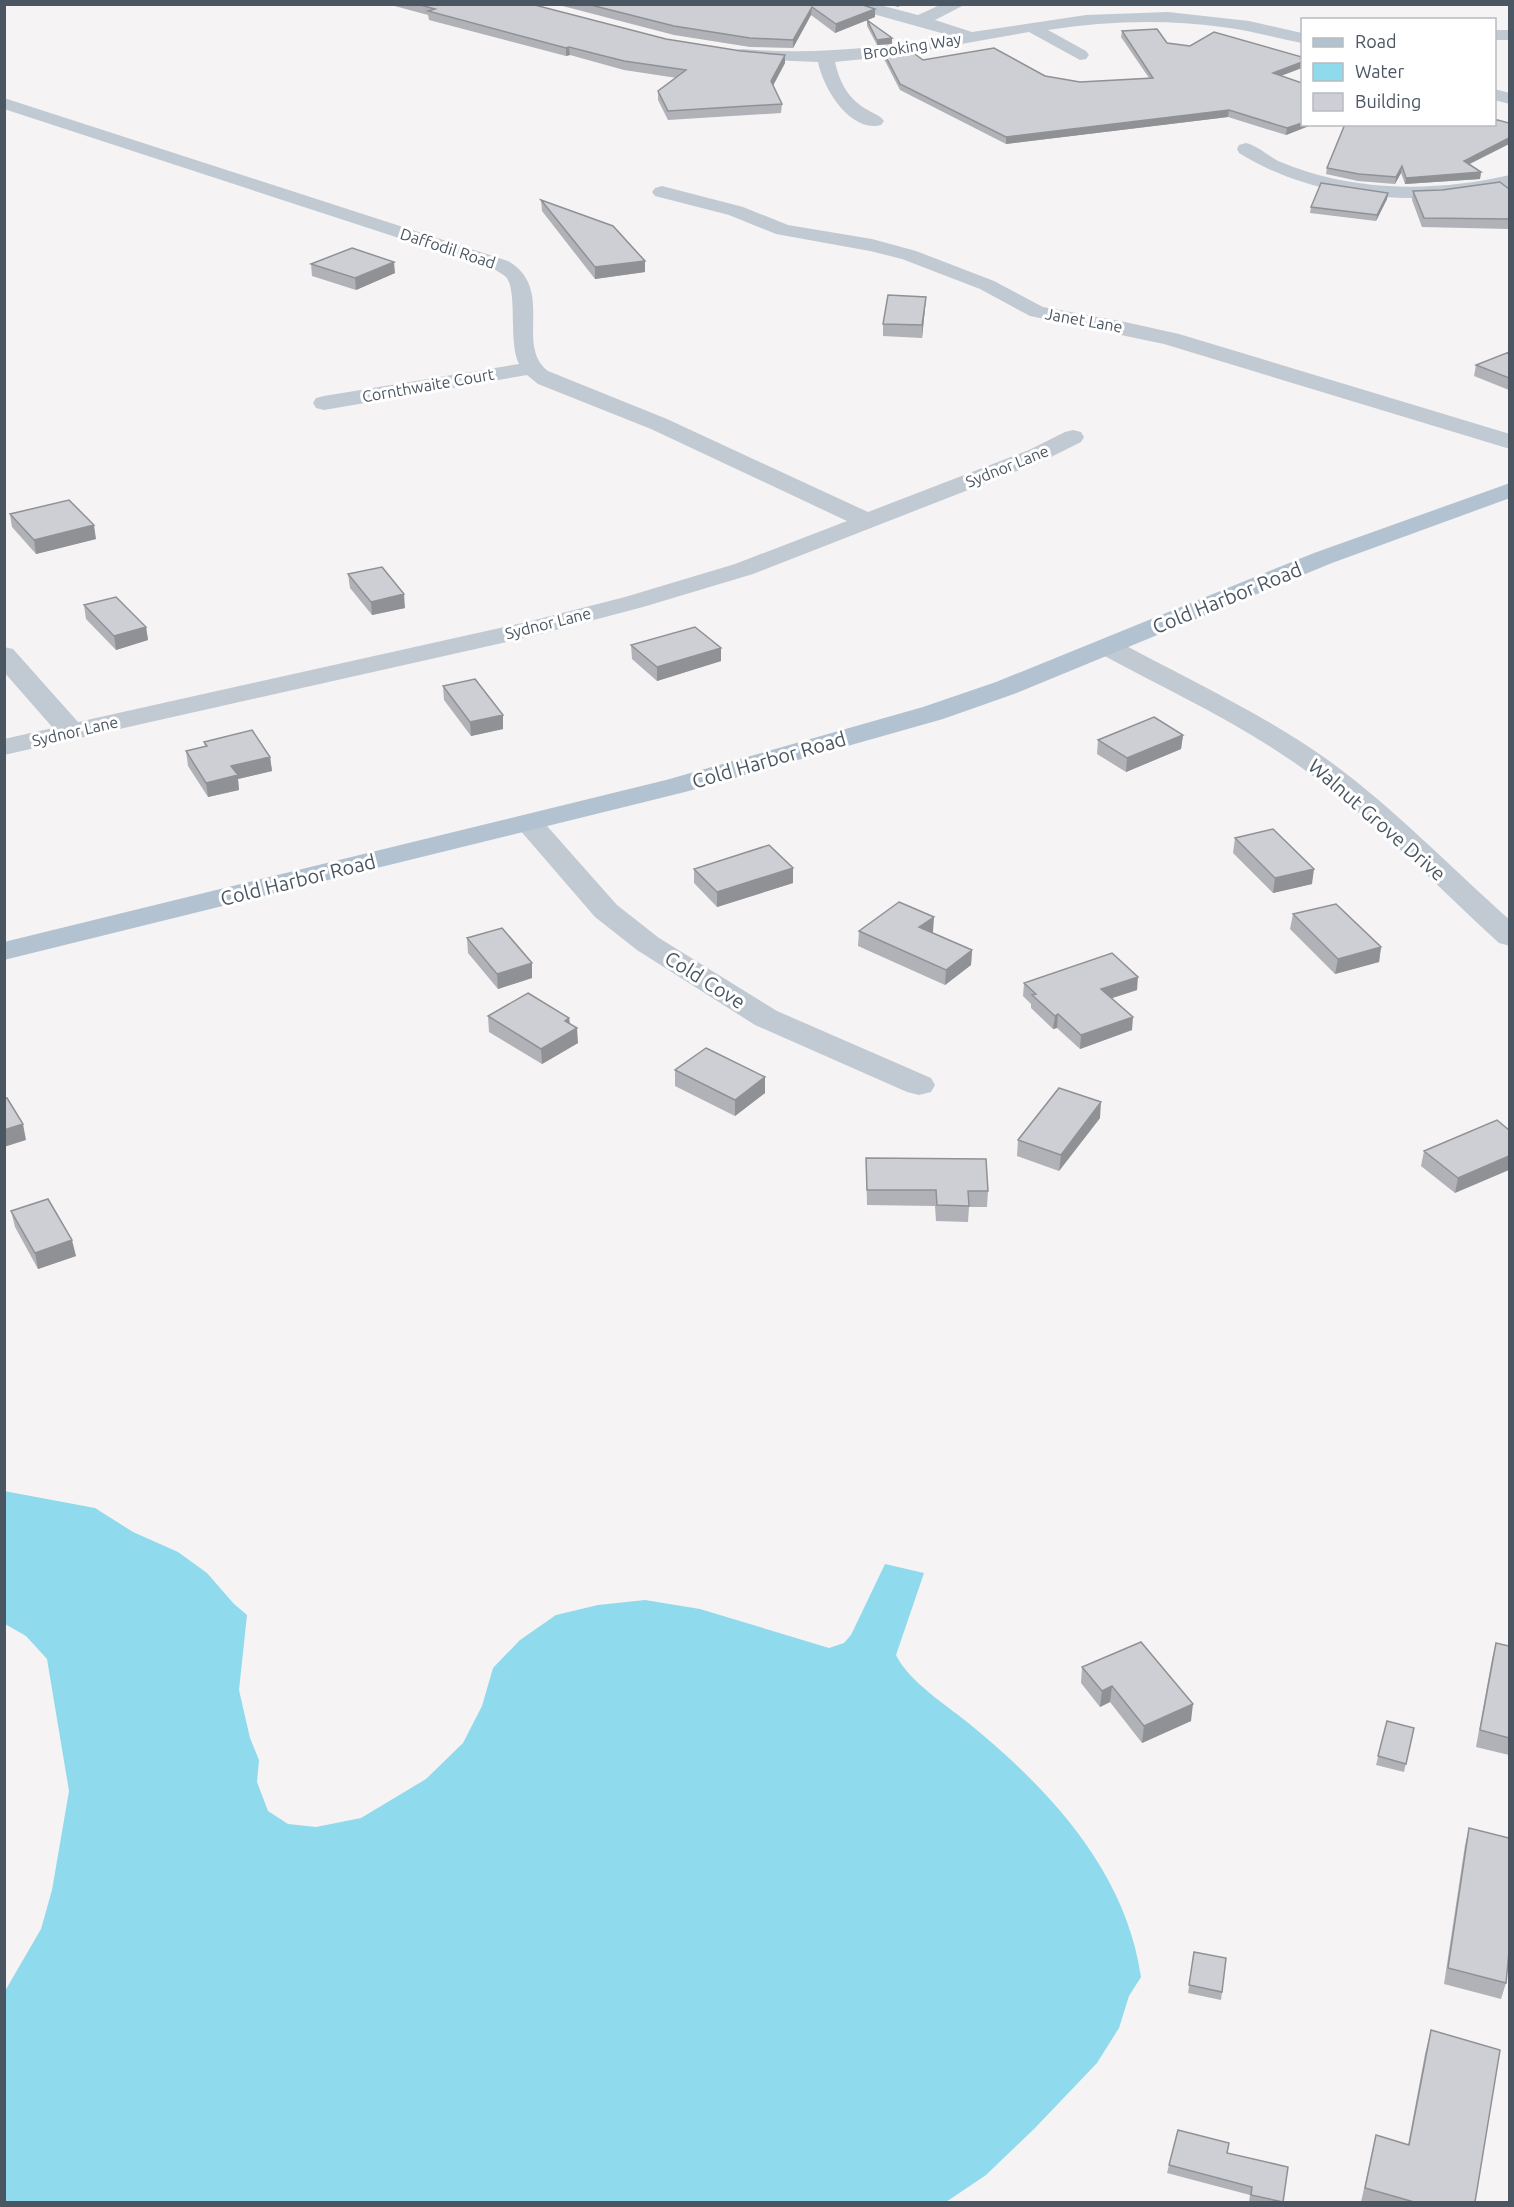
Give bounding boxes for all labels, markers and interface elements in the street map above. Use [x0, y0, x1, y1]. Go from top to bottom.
legend [1301, 18, 1496, 126]
street label: Brooking Way [862, 29, 963, 63]
text: Road [1355, 31, 1397, 51]
text: Water [1355, 61, 1405, 81]
text: Building [1355, 91, 1421, 111]
street label: Daffodil Road [398, 224, 498, 272]
street label: Janet Lane [1044, 304, 1124, 336]
street label: Cornthwaite Court [361, 364, 496, 405]
street label: Sydnor Lane [963, 441, 1051, 491]
street label: Cold Harbor Road [1149, 557, 1305, 638]
street label: Sydnor Lane [503, 604, 593, 642]
street label: Sydnor Lane [30, 712, 120, 750]
street label: Cold Harbor Road [689, 727, 848, 792]
street label: Walnut Grove Drive [1304, 754, 1451, 885]
street label: Cold Harbor Road [218, 849, 378, 910]
street label: Cold Cove [661, 946, 750, 1013]

